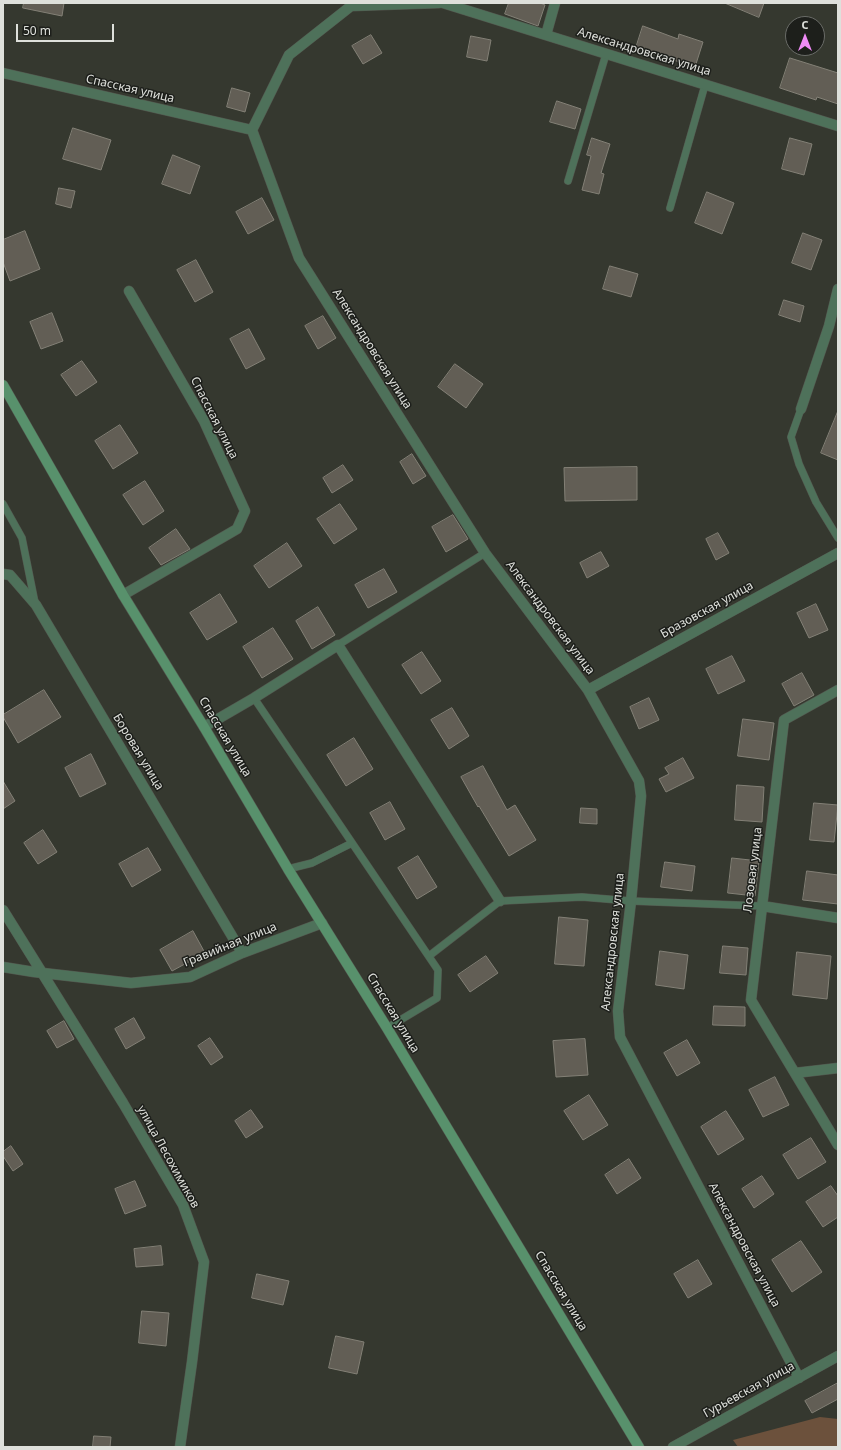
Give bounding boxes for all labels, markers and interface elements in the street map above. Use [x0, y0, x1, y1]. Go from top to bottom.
scale bar [18, 16, 116, 42]
north arrow [785, 16, 825, 56]
text: С [801, 17, 809, 32]
text: 50 m [23, 22, 51, 39]
street label: Александровская улица [576, 25, 712, 79]
street label: Спасская улица [84, 72, 176, 106]
street label: Александровская улица [329, 286, 415, 412]
street label: Спасская улица [187, 375, 241, 461]
street label: Александровская улица [503, 558, 597, 678]
street label: Бразовская улица [658, 579, 756, 641]
street label: Спасская улица [196, 695, 254, 779]
street label: Боровая улица [110, 711, 166, 793]
street label: Лозовая улица [741, 826, 765, 914]
street label: Александровская улица [599, 872, 627, 1012]
street label: Гравийная улица [181, 920, 279, 970]
street label: Спасская улица [364, 971, 422, 1055]
street label: улица Лесохимиков [134, 1103, 202, 1211]
street label: Александровская улица [705, 1180, 783, 1310]
street label: Спасская улица [532, 1249, 590, 1333]
street label: Гурьевская улица [701, 1359, 797, 1421]

